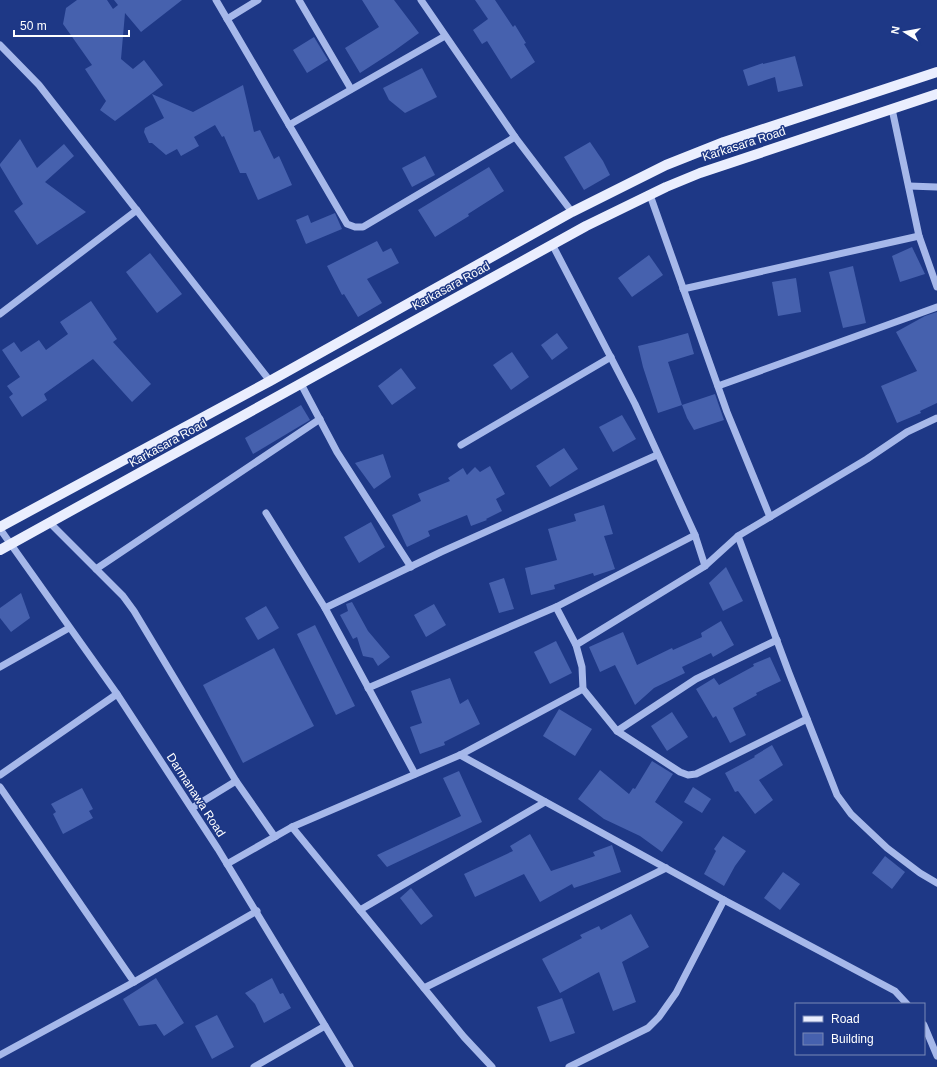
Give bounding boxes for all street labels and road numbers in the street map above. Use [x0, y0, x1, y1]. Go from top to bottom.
street label: Karkasara Road [701, 124, 787, 164]
street label: Karkasara Road [410, 259, 492, 313]
street label: Karkasara Road [127, 416, 209, 470]
street label: Darmanawa Road [164, 751, 228, 839]

